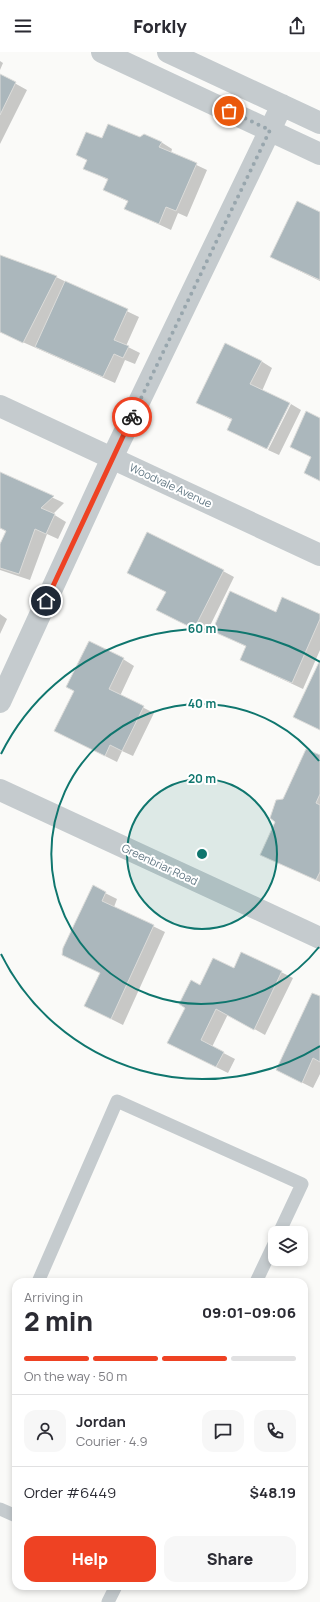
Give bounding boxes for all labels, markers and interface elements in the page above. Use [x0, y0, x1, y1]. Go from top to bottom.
text: Forkly [133, 14, 187, 38]
icon: menu [12, 15, 34, 37]
icon: share [286, 15, 308, 37]
pin [212, 94, 246, 128]
icon: bag [218, 100, 240, 122]
courier [112, 397, 152, 437]
icon: bike [121, 406, 143, 428]
street label: Woodvale Avenue [127, 459, 215, 511]
pin [29, 584, 63, 618]
icon: home [35, 590, 57, 612]
text: 60 m [188, 620, 216, 637]
text: 40 m [188, 695, 216, 712]
text: 20 m [188, 770, 216, 787]
street label: Greenbriar Road [120, 840, 200, 888]
centre of rings [195, 847, 209, 861]
map controls [268, 1226, 308, 1266]
button: layers [268, 1226, 308, 1266]
text: Arriving in [24, 1288, 83, 1306]
text: 09:01–09:06 [202, 1302, 296, 1323]
text: 2 min [24, 1303, 93, 1339]
text: On the way · 50 m [24, 1367, 127, 1385]
button: person [24, 1410, 66, 1452]
button: chat [202, 1410, 244, 1452]
button: phone [254, 1410, 296, 1452]
text: Jordan [76, 1411, 126, 1432]
text: Courier · 4.9 [76, 1432, 148, 1450]
text: Order #6449 [24, 1482, 116, 1503]
text: $48.19 [250, 1482, 296, 1503]
button: Help [24, 1536, 156, 1582]
button: Share [164, 1536, 296, 1582]

